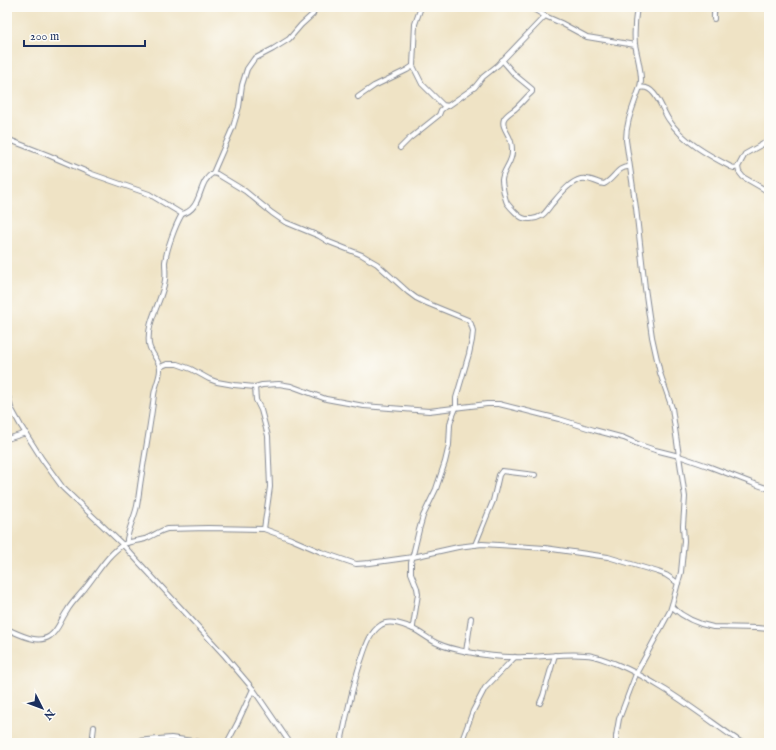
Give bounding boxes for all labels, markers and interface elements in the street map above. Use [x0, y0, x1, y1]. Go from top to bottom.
scale bar [24, 22, 145, 48]
text: 200 m [30, 29, 59, 44]
north arrow [22, 688, 62, 728]
text: N [40, 705, 58, 723]

